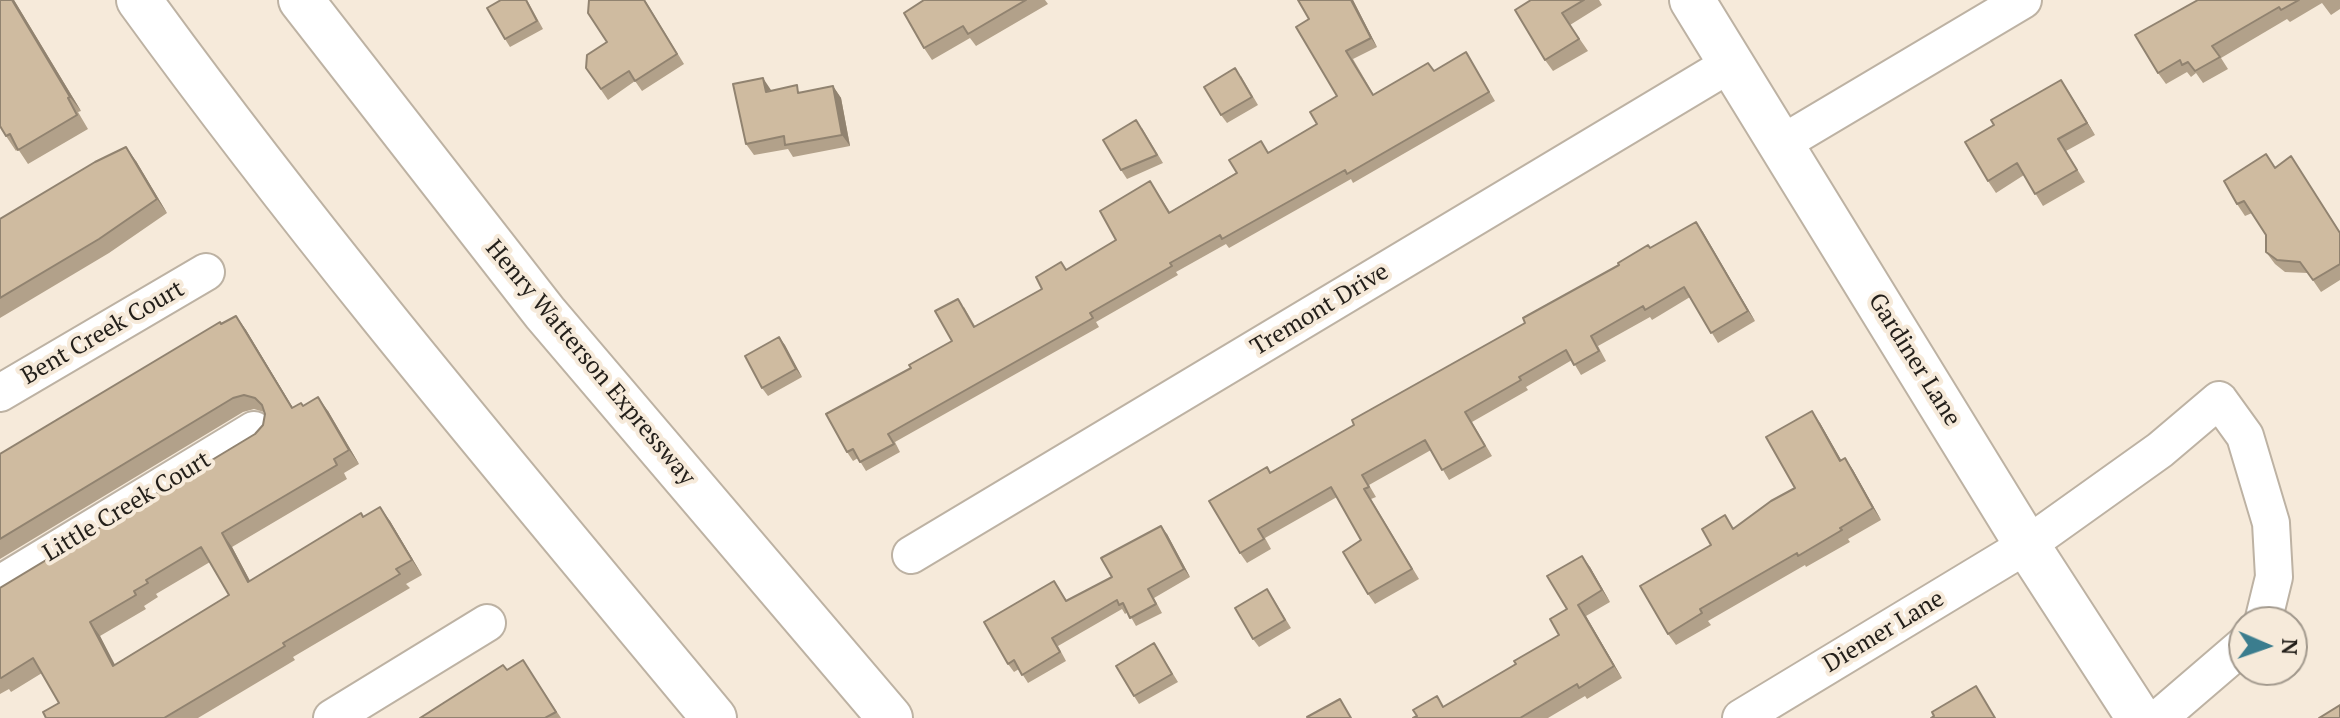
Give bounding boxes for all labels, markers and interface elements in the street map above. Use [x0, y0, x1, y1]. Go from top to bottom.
street label: Henry Watterson Expressway [479, 235, 701, 491]
street label: Tremont Drive [1246, 258, 1394, 362]
street label: Bent Creek Court [17, 275, 189, 391]
street label: Gardiner Lane [1862, 288, 1966, 432]
street label: Little Creek Court [38, 446, 216, 568]
street label: Diemer Lane [1818, 585, 1950, 679]
north arrow [2228, 606, 2308, 686]
text: N [2276, 638, 2305, 656]

